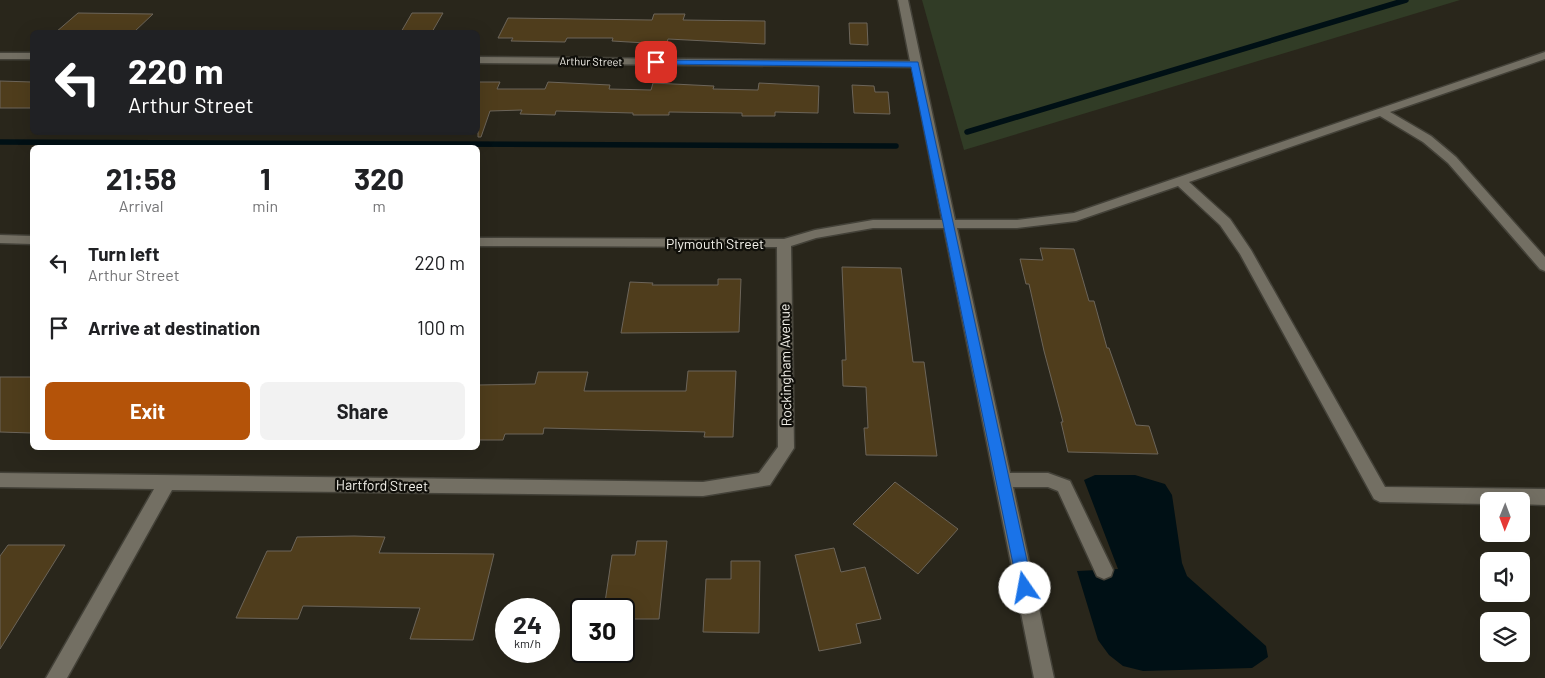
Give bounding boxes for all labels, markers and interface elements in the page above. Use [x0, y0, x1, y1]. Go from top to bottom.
pin [635, 41, 677, 83]
icon: arrive [642, 48, 670, 76]
text: 220 m [128, 49, 223, 91]
icon: left [45, 50, 110, 115]
street label: Arthur Street [559, 54, 623, 68]
text: Arthur Street [128, 91, 254, 117]
text: 21:58 [106, 160, 176, 196]
text: 1 [260, 160, 271, 196]
text: 320 [354, 160, 404, 196]
text: Arrival [119, 196, 163, 215]
text: min [252, 196, 278, 215]
text: m [372, 196, 386, 215]
street label: Plymouth Street [666, 235, 764, 252]
text: Turn left [88, 242, 159, 265]
icon: left [45, 249, 73, 277]
text: 220 m [414, 251, 465, 274]
text: Arthur Street [88, 265, 180, 284]
street label: Rockingham Avenue [775, 304, 795, 426]
icon: arrive [45, 314, 73, 342]
text: Arrive at destination [88, 316, 260, 339]
text: 100 m [417, 316, 465, 339]
button: Exit [45, 382, 250, 440]
button: Share [260, 382, 465, 440]
street label: Hartford Street [336, 476, 428, 494]
north arrow [1480, 492, 1530, 542]
map controls [1480, 492, 1530, 662]
button: sound [1480, 552, 1530, 602]
position arrow [998, 561, 1050, 613]
speed limit sign: 30 [570, 598, 635, 663]
text: 24 [513, 609, 542, 639]
button: layers [1480, 612, 1530, 662]
text: km/h [514, 636, 541, 650]

